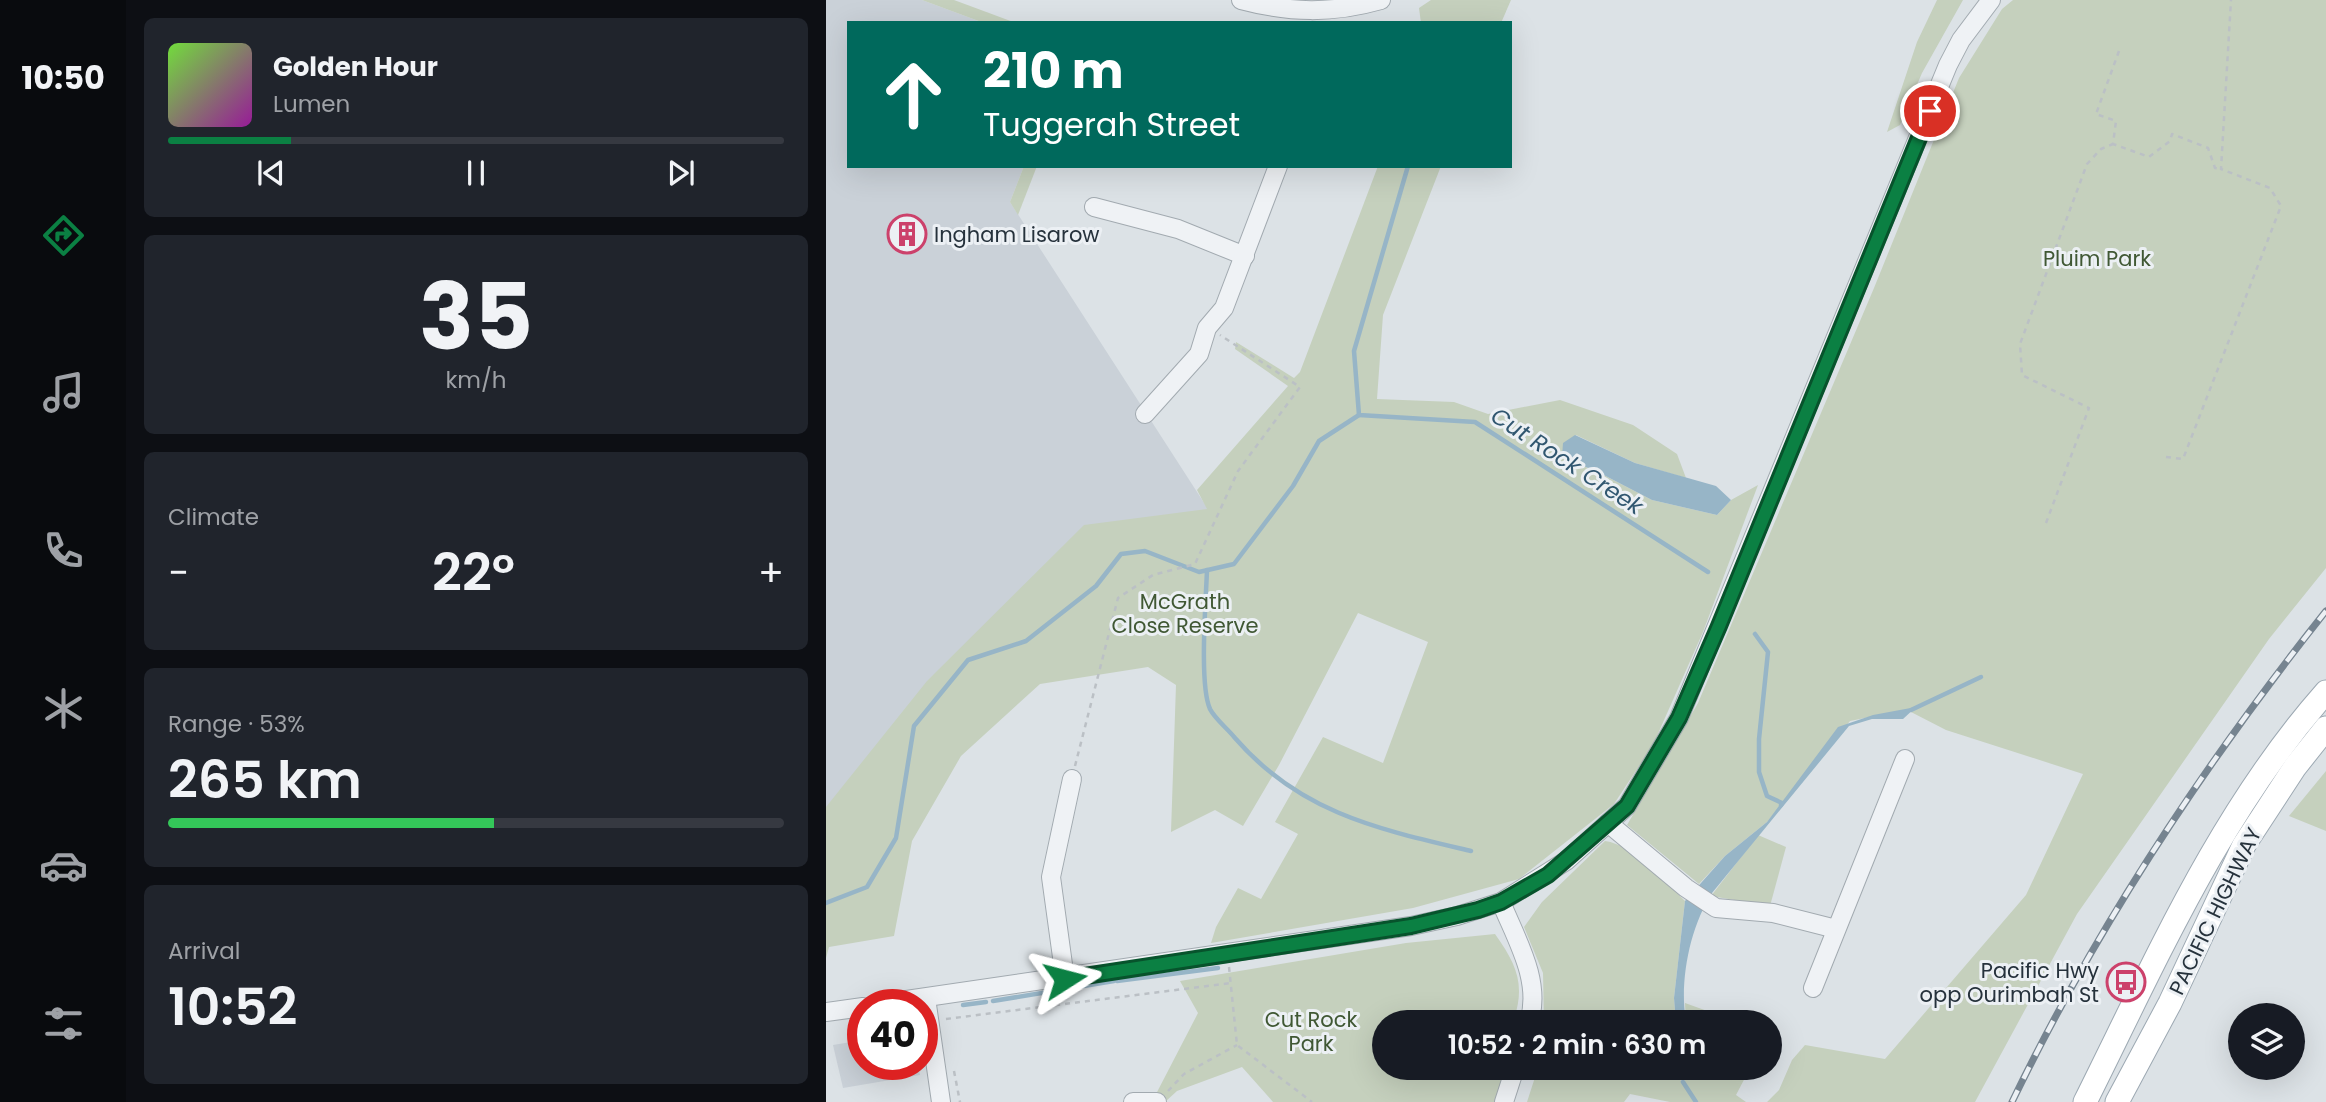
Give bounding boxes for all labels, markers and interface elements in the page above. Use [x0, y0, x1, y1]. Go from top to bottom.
text: 210 m [983, 37, 1124, 105]
text: Golden Hour [273, 49, 438, 85]
icon: ahead [868, 49, 959, 140]
text: 10:50 [21, 55, 105, 100]
pin [1900, 81, 1960, 141]
text: Lumen [273, 88, 350, 120]
icon: arrive [1911, 92, 1949, 130]
text: Tuggerah Street [983, 102, 1240, 147]
icon: previous [252, 154, 290, 192]
icon: pause [457, 154, 495, 192]
icon: next [662, 154, 700, 192]
icon: directions [39, 211, 88, 260]
building icon: Ingham Lisarow [886, 213, 928, 255]
place label: Ingham Lisarow [934, 220, 1100, 249]
park label: Pluim Park [2043, 244, 2151, 273]
text: 35 [419, 253, 533, 381]
text: km/h [445, 364, 507, 396]
icon: music [39, 368, 88, 417]
water label: Cut Rock Creek [1485, 400, 1650, 523]
text: Climate [168, 501, 259, 533]
icon: phone [39, 526, 88, 575]
text: 22° [432, 536, 515, 609]
text: − [168, 546, 189, 599]
text: + [758, 546, 784, 599]
park label: McGrath Close Reserve [1112, 587, 1258, 640]
icon: climate [39, 684, 88, 733]
text: Range · 53% [168, 708, 305, 740]
text: 265 km [168, 743, 362, 816]
street label: PACIFIC HIGHWAY [2162, 823, 2268, 999]
icon: car [39, 841, 88, 890]
text: Arrival [168, 935, 240, 967]
position arrow [1028, 942, 1102, 1016]
place label: Pacific Hwy opp Ourimbah St [1920, 956, 2099, 1009]
bus stop icon: Pacific Hwy opp Ourimbah St [2105, 961, 2147, 1003]
text: 10:52 [168, 970, 297, 1043]
speed limit sign: 40 [847, 989, 938, 1080]
icon: filters [39, 999, 88, 1048]
map controls [2228, 1003, 2305, 1080]
button: layers [2228, 1003, 2305, 1080]
park label: Cut Rock Park [1265, 1005, 1358, 1058]
text: 10:52 · 2 min · 630 m [1448, 1027, 1706, 1063]

